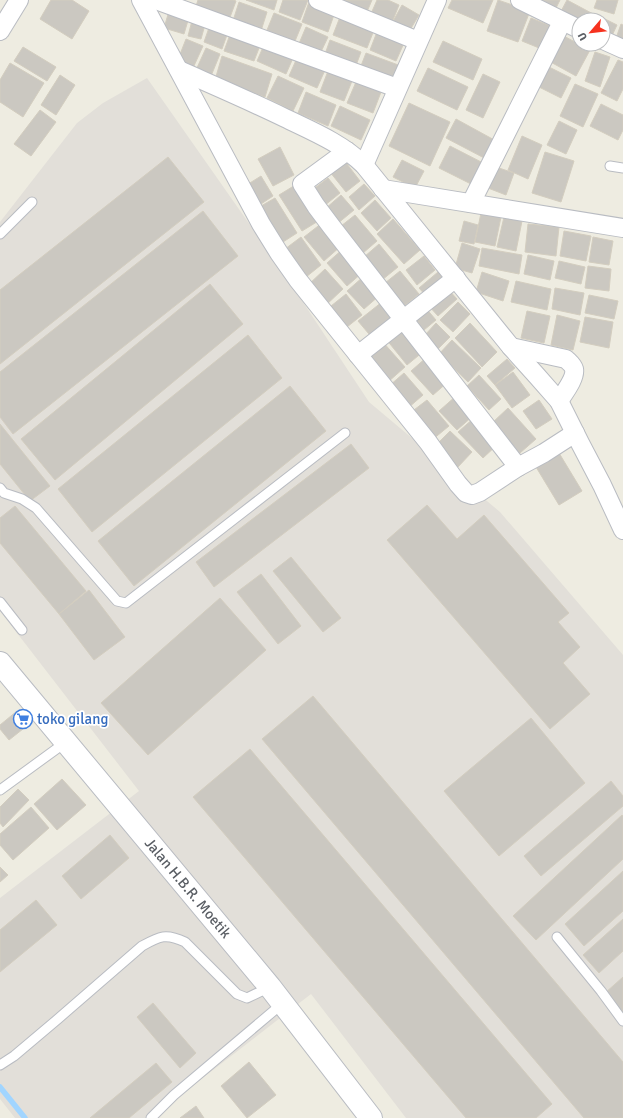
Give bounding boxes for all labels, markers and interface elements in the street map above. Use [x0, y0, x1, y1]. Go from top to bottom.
north arrow [571, 12, 611, 52]
text: U [575, 30, 590, 43]
supermarket icon: toko gilang [12, 708, 34, 730]
place label: toko gilang [37, 710, 108, 728]
street label: Jalan H.B.R. Moetik [141, 834, 235, 942]

